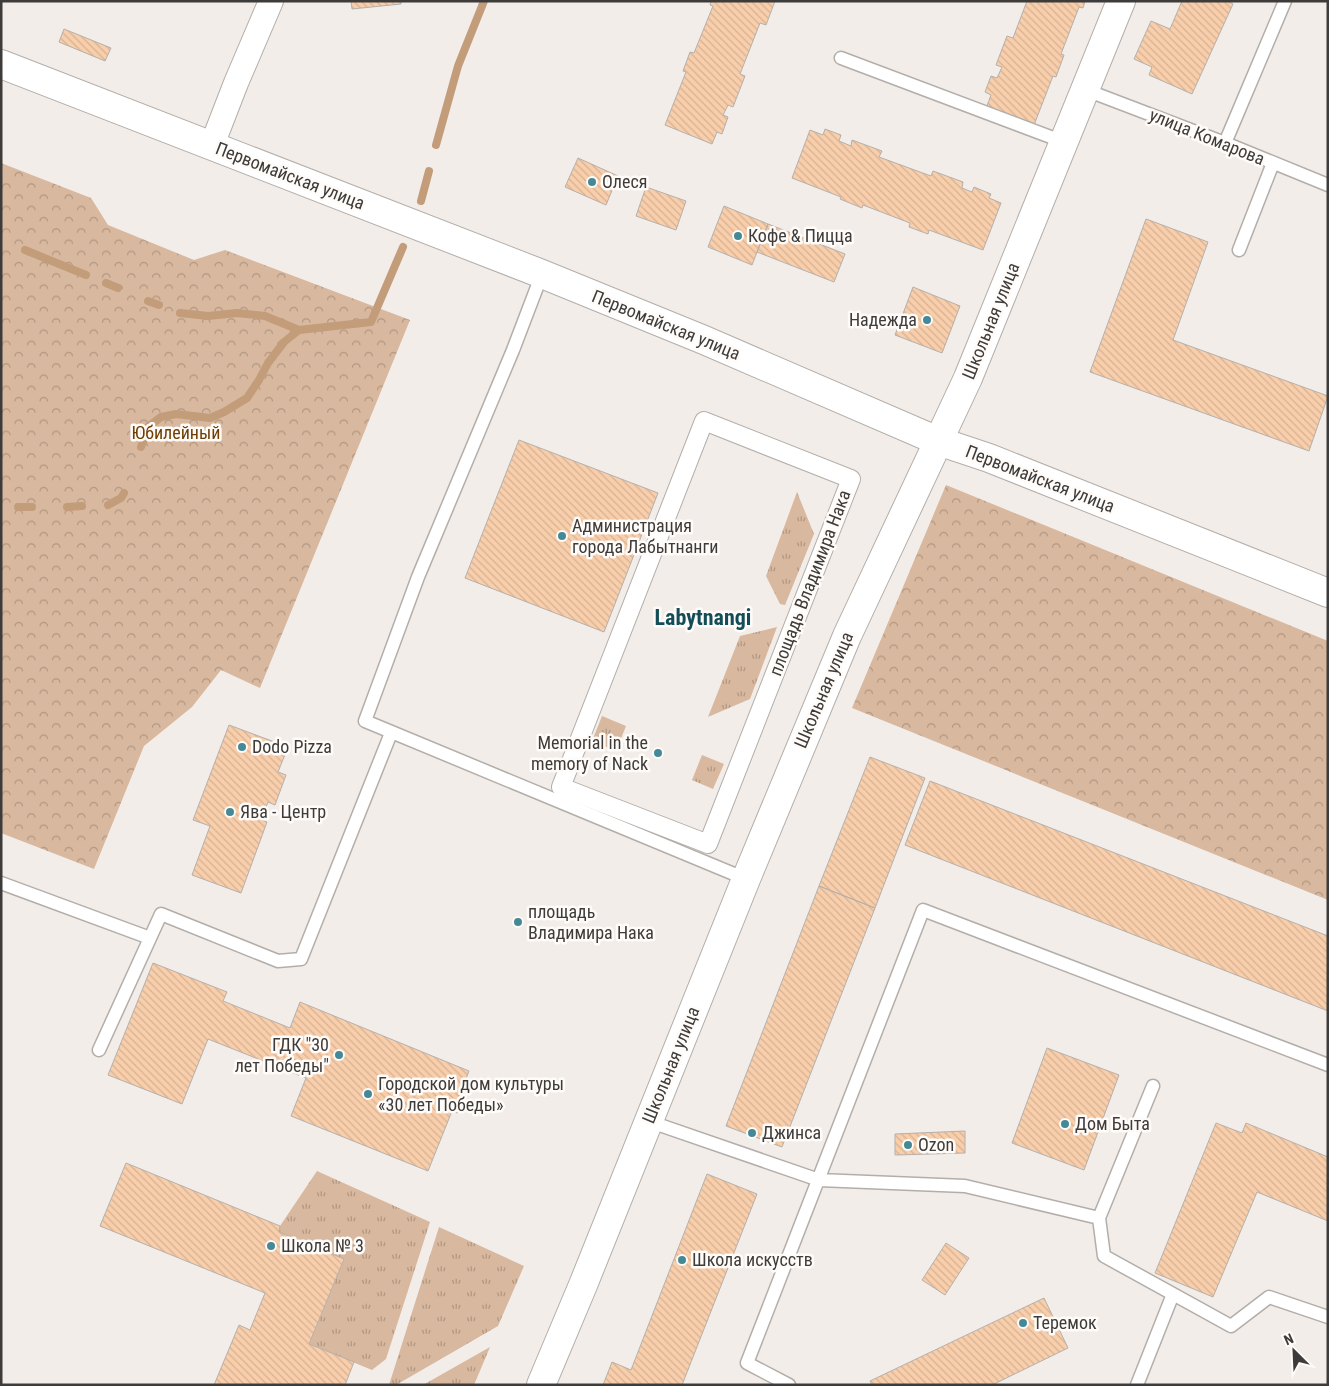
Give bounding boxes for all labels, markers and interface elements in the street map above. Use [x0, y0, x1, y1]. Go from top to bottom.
street label: улица Комарова [1147, 104, 1268, 169]
street label: Первомайская улица [213, 137, 368, 214]
place label: Олеся [602, 171, 647, 192]
marker: Олеся [586, 176, 598, 188]
place label: Кофе & Пицца [748, 225, 853, 246]
marker: Кофе & Пицца [732, 230, 744, 242]
street label: Школьная улица [958, 259, 1023, 382]
street label: Первомайская улица [589, 285, 743, 364]
place label: Надежда [849, 309, 917, 330]
marker: Надежда [921, 314, 933, 326]
park label: Юбилейный [132, 422, 220, 443]
street label: Первомайская улица [963, 440, 1118, 517]
street label: площадь Владимира Нака [764, 487, 855, 679]
place label: Администрация города Лабытнанги [572, 515, 718, 557]
marker: Администрация города Лабытнанги [556, 530, 568, 542]
district label: Labytnangi [655, 605, 751, 630]
street label: Школьная улица [790, 629, 857, 751]
place label: Memorial in the memory of Nack [531, 732, 648, 774]
place label: Dodo Pizza [252, 736, 332, 757]
marker: Dodo Pizza [236, 741, 248, 753]
marker: Memorial in the memory of Nack [652, 747, 664, 759]
place label: Ява - Центр [240, 801, 326, 822]
marker: Ява - Центр [224, 806, 236, 818]
place label: площадь Владимира Нака [528, 901, 654, 943]
marker: площадь Владимира Нака [512, 916, 524, 928]
street label: Школьная улица [638, 1003, 703, 1126]
place label: ГДК "30 лет Победы" [235, 1034, 329, 1076]
marker: ГДК "30 лет Победы" [333, 1049, 345, 1061]
place label: Городской дом культуры «30 лет Победы» [378, 1073, 564, 1115]
marker: Городской дом культуры «30 лет Победы» [362, 1088, 374, 1100]
place label: Дом Быта [1075, 1113, 1150, 1134]
marker: Дом Быта [1059, 1118, 1071, 1130]
place label: Джинса [762, 1122, 821, 1143]
marker: Джинса [746, 1127, 758, 1139]
place label: Ozon [918, 1134, 954, 1155]
marker: Ozon [902, 1139, 914, 1151]
place label: Школа № 3 [281, 1235, 364, 1256]
marker: Школа № 3 [265, 1240, 277, 1252]
place label: Школа искусств [692, 1249, 813, 1270]
marker: Школа искусств [676, 1254, 688, 1266]
place label: Теремок [1033, 1312, 1097, 1333]
marker: Теремок [1017, 1317, 1029, 1329]
north arrow [1269, 1326, 1319, 1376]
text: N [1282, 1330, 1296, 1348]

